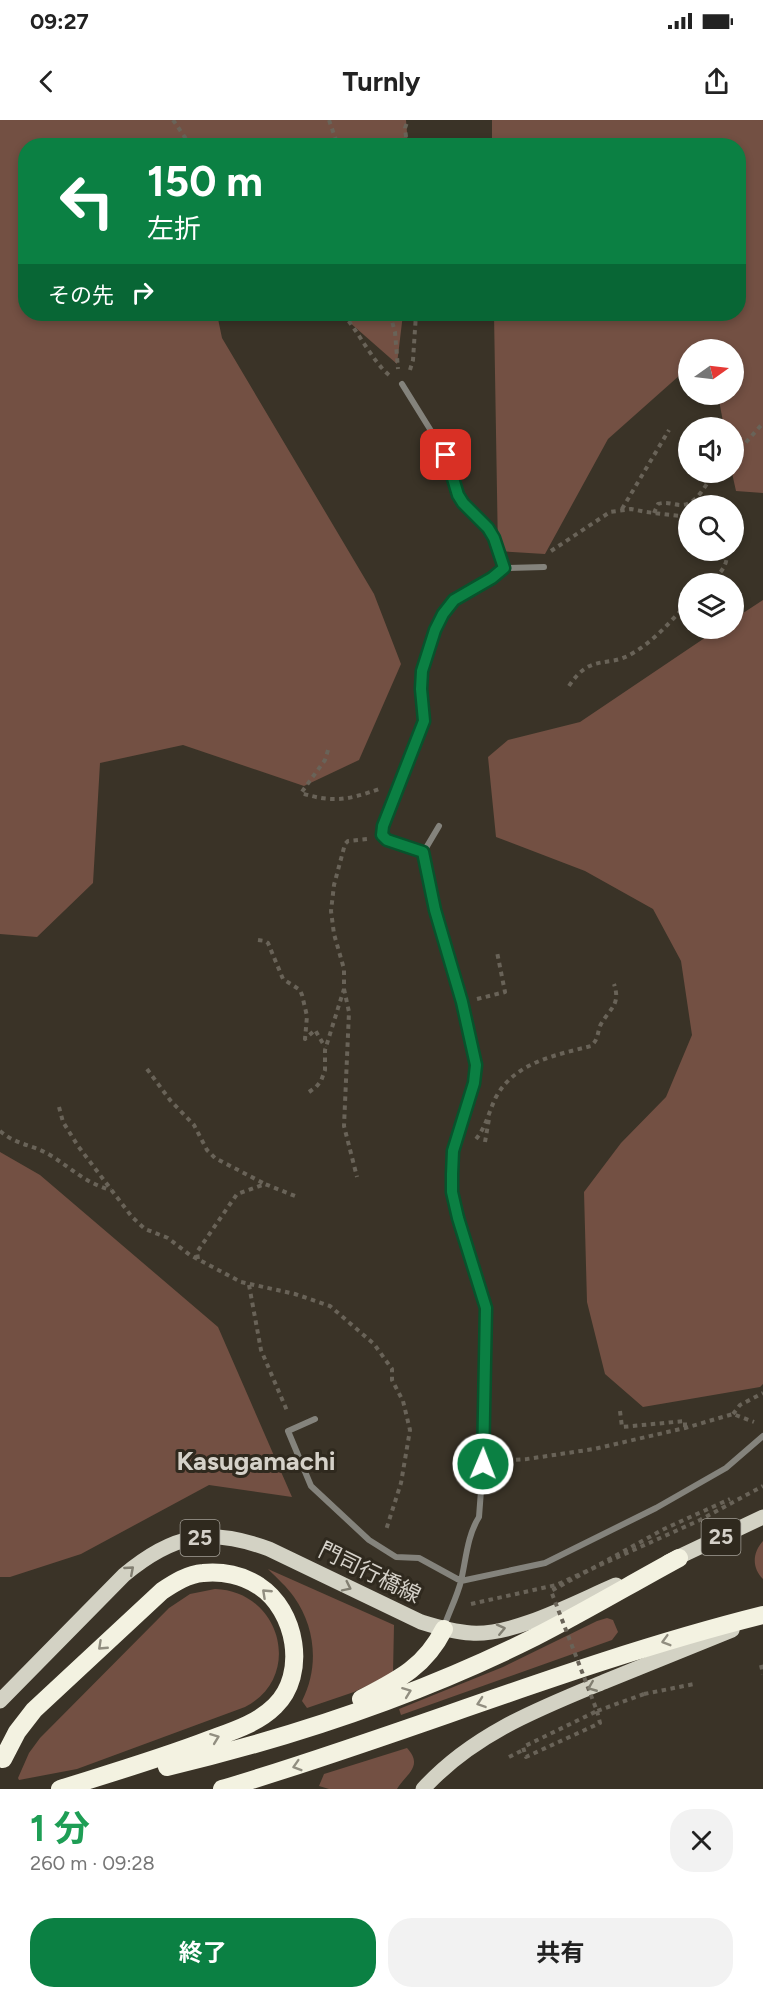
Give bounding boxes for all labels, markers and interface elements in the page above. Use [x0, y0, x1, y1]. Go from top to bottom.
text: 09:27 [30, 8, 89, 35]
icon: back [30, 65, 63, 98]
text: Turnly [343, 65, 420, 98]
icon: share [700, 65, 733, 98]
text: 150 m [147, 156, 263, 207]
icon: left [48, 162, 126, 240]
text: 左折 [147, 212, 201, 245]
icon: right [126, 276, 159, 309]
text: その先 [48, 282, 114, 309]
north arrow [678, 339, 744, 405]
map controls [678, 339, 744, 639]
button: sound [678, 417, 744, 483]
pin [420, 429, 471, 480]
icon: arrive [429, 438, 462, 471]
button: search [678, 495, 744, 561]
button: layers [678, 573, 744, 639]
position arrow [451, 1432, 515, 1496]
district label: Kasugamachi [176, 1445, 336, 1477]
road number: 25 [702, 1519, 740, 1555]
road number: 25 [180, 1520, 220, 1556]
street label: 門司行橋線 [314, 1536, 425, 1609]
one-way arrow [123, 1567, 134, 1578]
one-way arrow [341, 1579, 352, 1591]
one-way arrow [262, 1589, 273, 1600]
one-way arrow [496, 1623, 506, 1636]
one-way arrow [661, 1634, 672, 1646]
one-way arrow [99, 1639, 109, 1650]
one-way arrow [587, 1680, 598, 1692]
one-way arrow [401, 1687, 412, 1700]
one-way arrow [476, 1696, 487, 1708]
one-way arrow [209, 1733, 220, 1745]
one-way arrow [292, 1759, 303, 1771]
text: 1 分 [30, 1807, 90, 1850]
button: close [670, 1809, 733, 1872]
text: 260 m · 09:28 [30, 1851, 155, 1875]
button: 終了 [30, 1918, 376, 1987]
button: 共有 [388, 1918, 733, 1987]

